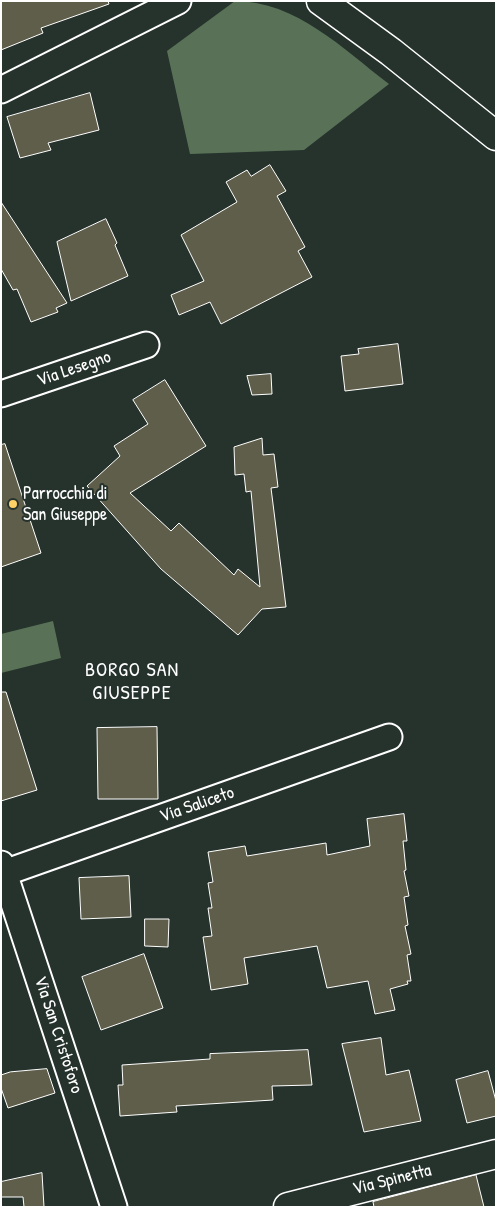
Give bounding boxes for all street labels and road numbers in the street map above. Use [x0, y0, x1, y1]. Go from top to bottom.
street label: Via Lesegno [34, 346, 114, 392]
street label: Via Saliceto [157, 782, 237, 828]
street label: Via San Cristoforo [29, 974, 87, 1096]
street label: Via Spinetta [351, 1160, 433, 1200]

